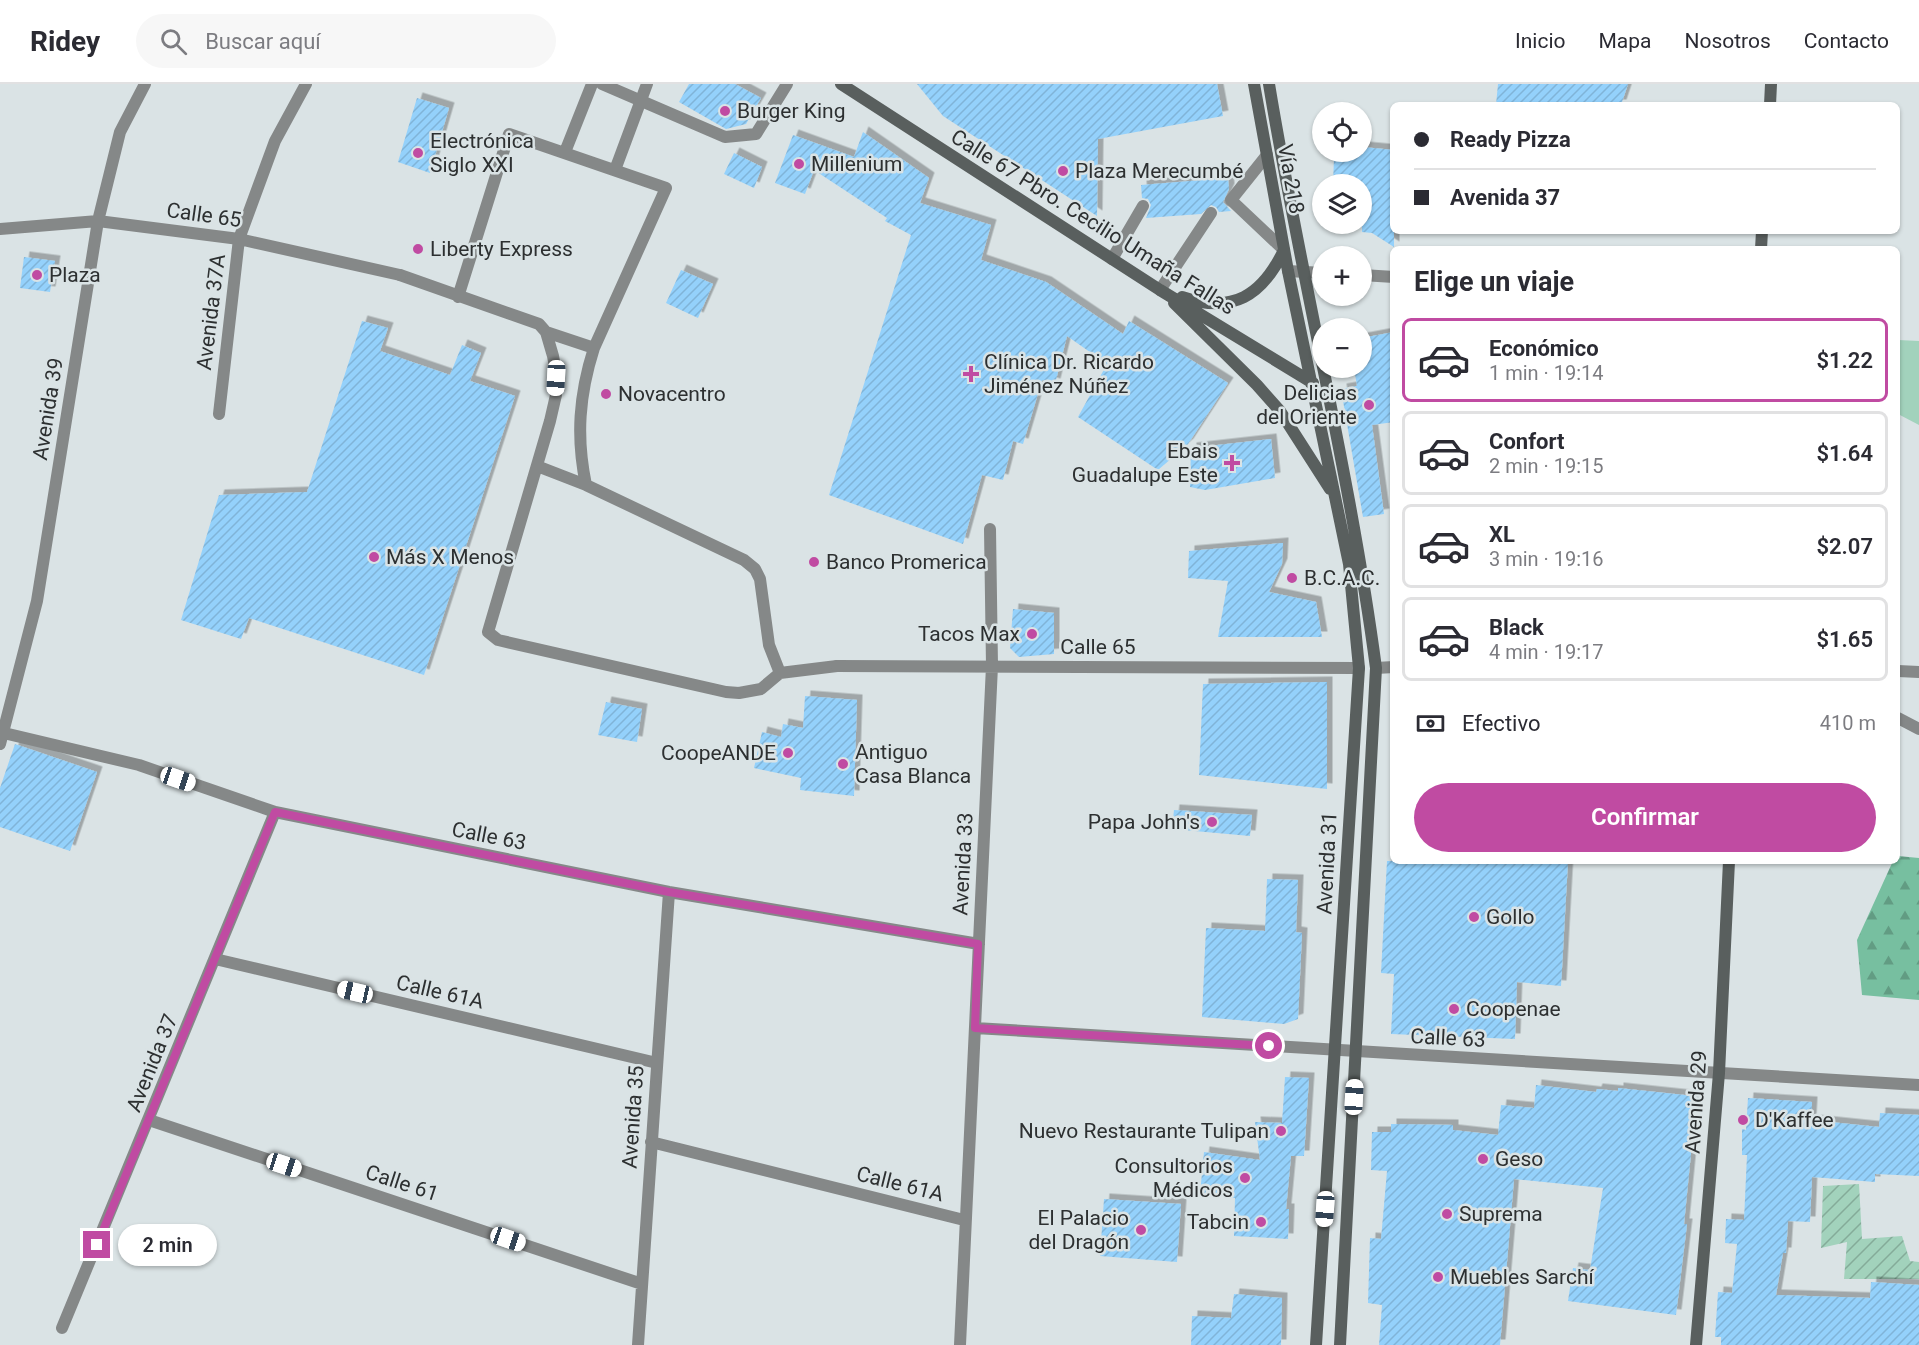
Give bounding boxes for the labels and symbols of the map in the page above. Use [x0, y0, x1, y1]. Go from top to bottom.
place label: Burger King [737, 99, 846, 123]
marker: Burger King [718, 104, 732, 118]
street label: Calle 67 Pbro. Cecilio Umaña Fallas [947, 124, 1239, 320]
place label: Electrónica Siglo XXI [430, 129, 534, 177]
street label: Vía 218 [1273, 142, 1309, 216]
marker: Electrónica Siglo XXI [411, 146, 425, 160]
place label: Millenium [811, 152, 903, 176]
marker: Millenium [792, 157, 806, 171]
place label: Plaza Merecumbé [1075, 159, 1243, 183]
marker: Plaza Merecumbé [1056, 164, 1070, 178]
street label: Calle 65 [165, 198, 243, 232]
place label: Liberty Express [430, 237, 573, 261]
marker: Liberty Express [411, 242, 425, 256]
street label: Avenida 37A [192, 252, 230, 371]
place label: Plaza [49, 263, 101, 287]
marker: Plaza [30, 268, 44, 282]
place label: Clínica Dr. Ricardo Jiménez Núñez [984, 350, 1154, 398]
street label: Avenida 39 [28, 356, 68, 462]
car [546, 360, 566, 396]
marker: Clínica Dr. Ricardo Jiménez Núñez [962, 365, 980, 383]
place label: Delicias del Oriente [1256, 381, 1357, 429]
place label: Novacentro [618, 382, 726, 406]
marker: Novacentro [599, 387, 613, 401]
marker: Delicias del Oriente [1362, 398, 1376, 412]
place label: Ebais Guadalupe Este [1072, 439, 1218, 487]
marker: Ebais Guadalupe Este [1223, 454, 1241, 472]
place label: Más X Menos [386, 545, 514, 569]
marker: Más X Menos [367, 550, 381, 564]
place label: Banco Promerica [826, 550, 987, 574]
marker: Banco Promerica [807, 555, 821, 569]
place label: B.C.A.C. [1304, 566, 1380, 590]
marker: B.C.A.C. [1285, 571, 1299, 585]
place label: Tacos Max [918, 622, 1020, 646]
marker: Tacos Max [1025, 627, 1039, 641]
street label: Calle 65 [1060, 635, 1136, 659]
place label: Antiguo Casa Blanca [855, 740, 971, 788]
place label: CoopeANDE [661, 741, 776, 765]
marker: CoopeANDE [781, 746, 795, 760]
marker: Antiguo Casa Blanca [836, 757, 850, 771]
car [158, 765, 198, 793]
place label: Papa John's [1088, 810, 1200, 834]
street label: Avenida 31 [1312, 811, 1342, 915]
street label: Avenida 33 [948, 812, 978, 916]
marker: Papa John's [1205, 815, 1219, 829]
street label: Calle 63 [450, 817, 528, 855]
place label: Gollo [1486, 905, 1534, 929]
marker: Gollo [1467, 910, 1481, 924]
street label: Calle 61A [394, 970, 486, 1014]
car [335, 979, 375, 1005]
place label: Coopenae [1466, 997, 1561, 1021]
marker: Coopenae [1447, 1002, 1461, 1016]
street label: Avenida 37 [122, 1011, 182, 1115]
street label: Calle 63 [1410, 1024, 1486, 1052]
route start [1255, 1032, 1282, 1059]
street label: Avenida 29 [1680, 1050, 1712, 1154]
street label: Avenida 35 [617, 1065, 649, 1169]
car [1344, 1079, 1364, 1115]
place label: D'Kaffee [1755, 1108, 1834, 1132]
marker: D'Kaffee [1736, 1113, 1750, 1127]
place label: Nuevo Restaurante Tulipan [1019, 1119, 1269, 1143]
marker: Nuevo Restaurante Tulipan [1274, 1124, 1288, 1138]
place label: Geso [1495, 1147, 1543, 1171]
car [264, 1151, 304, 1179]
marker: Geso [1476, 1152, 1490, 1166]
place label: Consultorios Médicos [1115, 1154, 1233, 1202]
street label: Calle 61 [363, 1160, 441, 1206]
street label: Calle 61A [854, 1162, 946, 1206]
marker: Consultorios Médicos [1238, 1171, 1252, 1185]
car [1315, 1190, 1335, 1228]
place label: Suprema [1459, 1202, 1543, 1226]
place label: El Palacio del Dragón [1028, 1206, 1129, 1254]
marker: Suprema [1440, 1207, 1454, 1221]
place label: Tabcin [1187, 1210, 1249, 1234]
marker: Tabcin [1254, 1215, 1268, 1229]
marker: El Palacio del Dragón [1134, 1223, 1148, 1237]
callout: 2 min [118, 1224, 217, 1266]
car [488, 1225, 528, 1253]
route end [83, 1231, 110, 1258]
place label: Muebles Sarchí [1450, 1265, 1594, 1289]
marker: Muebles Sarchí [1431, 1270, 1445, 1284]

